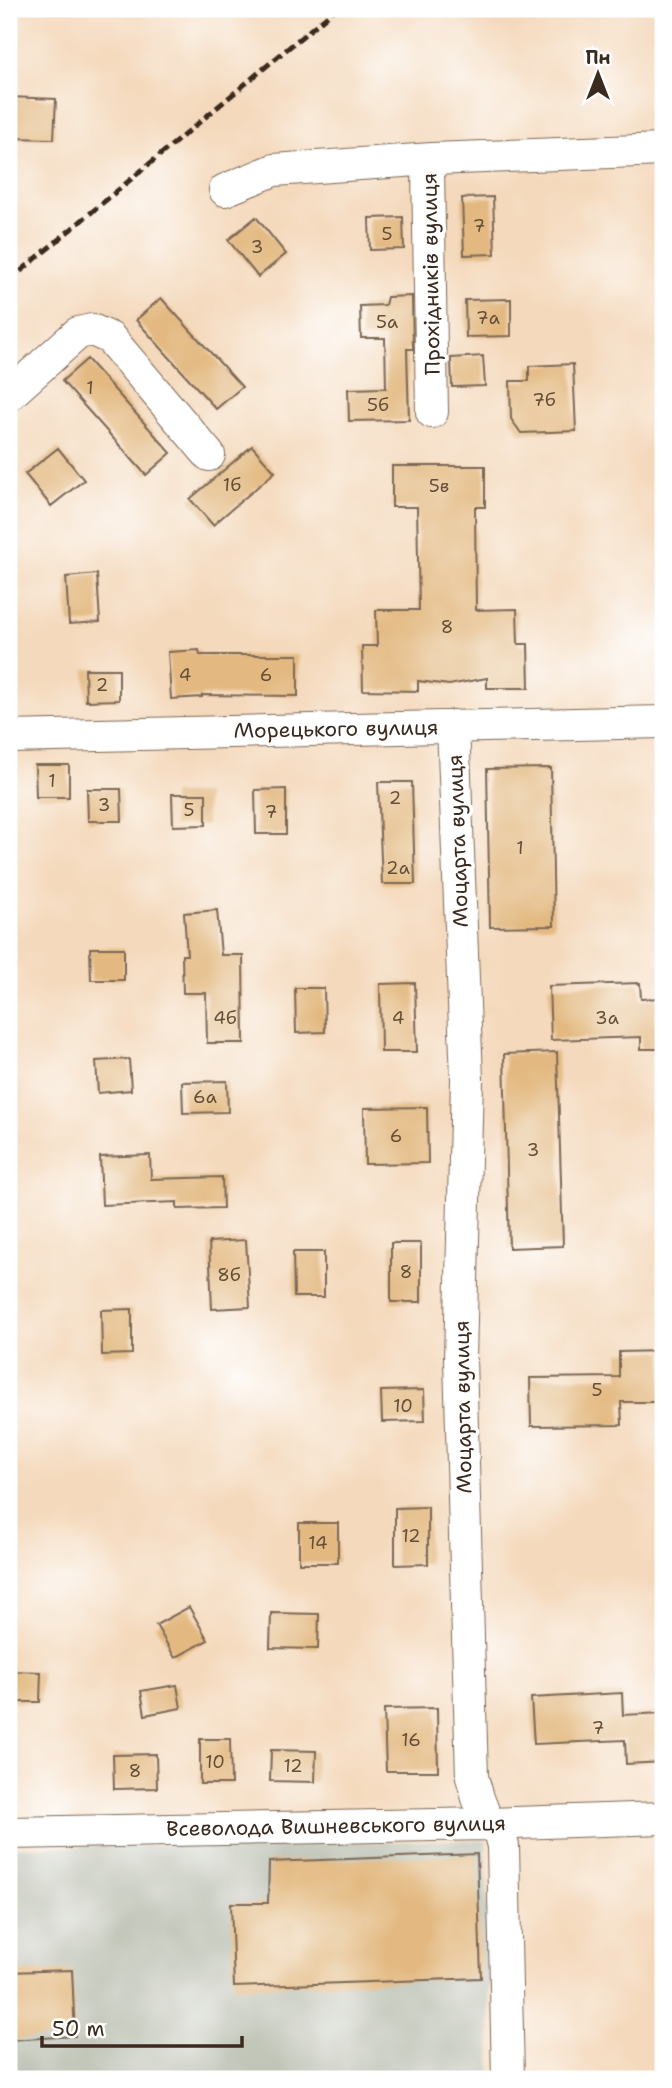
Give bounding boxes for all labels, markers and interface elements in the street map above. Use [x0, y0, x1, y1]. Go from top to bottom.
north arrow [564, 38, 634, 108]
text: Пн [585, 45, 611, 70]
street label: Прохідників вулиця [415, 173, 447, 375]
house number: 7 [473, 214, 485, 238]
house number: 5 [381, 222, 393, 246]
house number: 3 [251, 235, 263, 259]
house number: 7а [476, 306, 500, 330]
house number: 5а [376, 310, 398, 334]
house number: 1 [86, 376, 94, 400]
house number: 7б [532, 388, 556, 412]
house number: 5б [367, 393, 389, 417]
house number: 1б [223, 473, 241, 497]
house number: 5в [429, 474, 449, 498]
house number: 8 [441, 615, 453, 639]
house number: 4 [179, 663, 191, 687]
house number: 6 [260, 663, 272, 687]
house number: 2 [96, 673, 108, 697]
street label: Морецького вулиця [233, 713, 439, 745]
street label: Моцарта вулиця [441, 754, 475, 928]
house number: 1 [48, 769, 56, 793]
house number: 2 [389, 786, 401, 810]
house number: 3 [98, 793, 110, 817]
house number: 5 [183, 798, 195, 822]
house number: 7 [265, 800, 277, 824]
house number: 1 [516, 836, 524, 860]
house number: 2а [386, 856, 410, 880]
house number: 4б [213, 1006, 237, 1030]
house number: 4 [392, 1006, 404, 1030]
house number: 3а [595, 1006, 619, 1030]
house number: 6а [193, 1085, 217, 1109]
house number: 6 [390, 1124, 402, 1148]
house number: 3 [527, 1138, 539, 1162]
house number: 8 [400, 1260, 412, 1284]
house number: 8б [217, 1263, 241, 1287]
street label: Моцарта вулиця [447, 1320, 479, 1494]
house number: 5 [591, 1378, 603, 1402]
house number: 10 [393, 1394, 413, 1418]
house number: 12 [401, 1524, 421, 1548]
house number: 14 [308, 1531, 328, 1555]
house number: 7 [592, 1716, 604, 1740]
house number: 16 [401, 1728, 421, 1752]
house number: 10 [205, 1750, 225, 1774]
house number: 12 [283, 1754, 303, 1778]
house number: 8 [129, 1759, 141, 1783]
street label: Всеволода Вишневського вулиця [166, 1809, 506, 1843]
scale bar [42, 2004, 242, 2048]
text: 50 m [52, 2015, 105, 2043]

